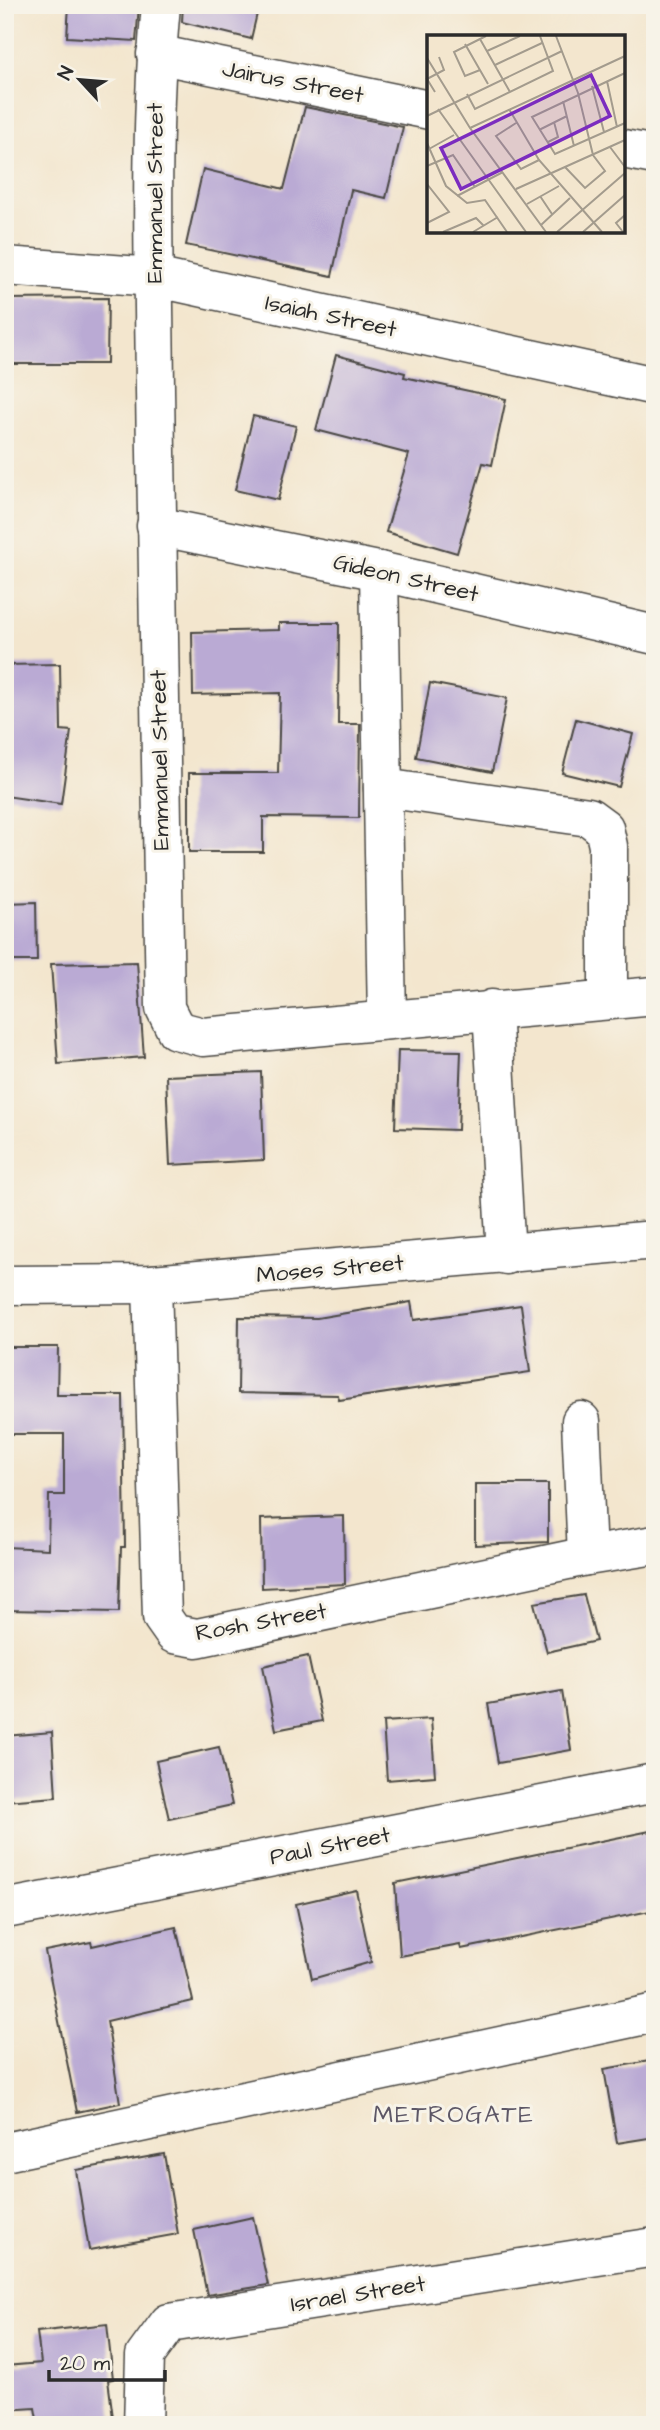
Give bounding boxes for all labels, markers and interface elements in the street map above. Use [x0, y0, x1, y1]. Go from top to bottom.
inset map [427, 35, 625, 233]
north arrow [46, 46, 116, 116]
street label: Jairus Street [220, 53, 367, 112]
text: N [51, 62, 81, 84]
street label: Emmanuel Street [139, 102, 171, 283]
street label: Isaiah Street [262, 286, 400, 346]
street label: Gideon Street [330, 546, 482, 610]
street label: Emmanuel Street [142, 669, 178, 851]
street label: Moses Street [255, 1247, 406, 1291]
street label: Rosh Street [193, 1595, 330, 1649]
street label: Paul Street [267, 1819, 394, 1873]
district label: METROGATE [373, 2098, 535, 2132]
street label: Israel Street [289, 2267, 428, 2320]
scale bar [49, 2339, 164, 2383]
text: 20 m [60, 2349, 111, 2378]

